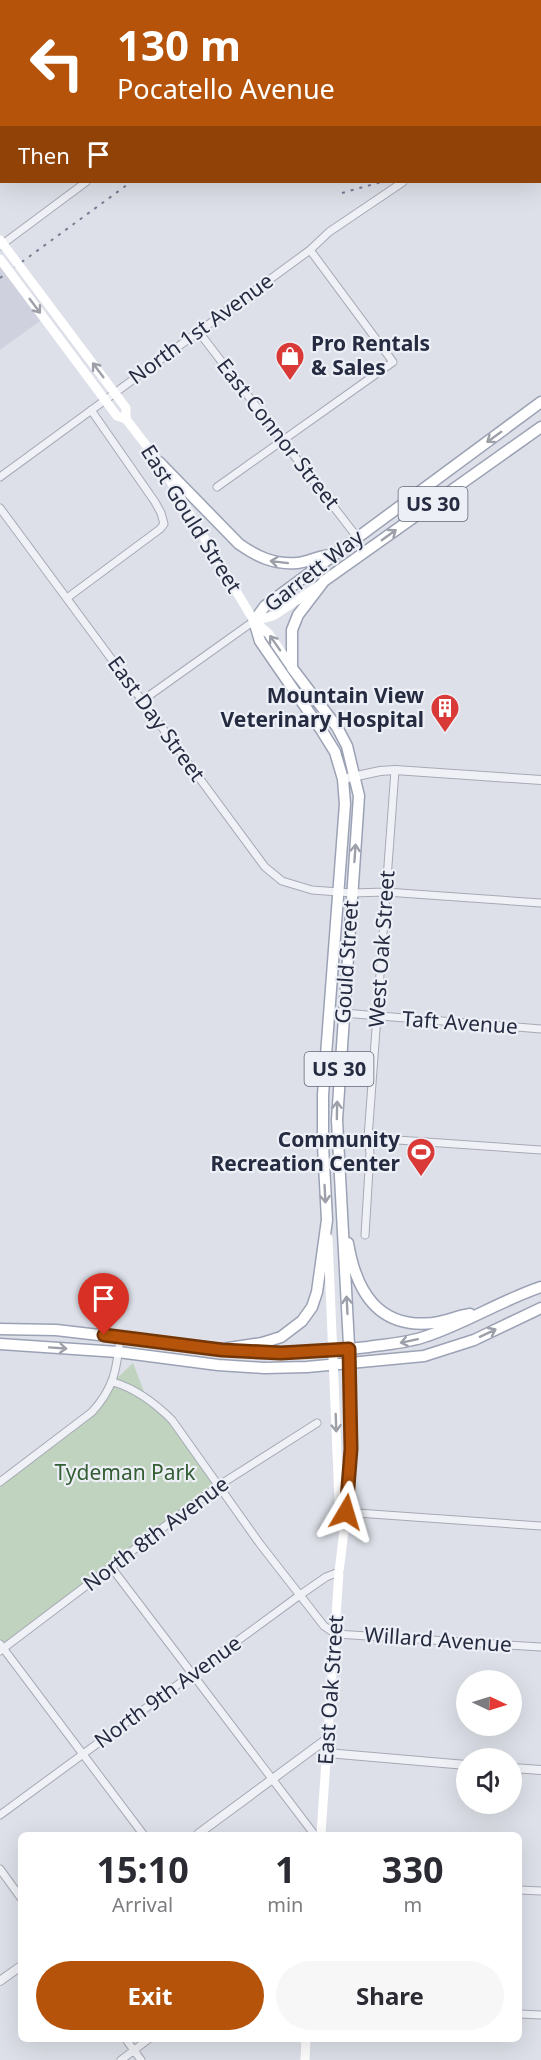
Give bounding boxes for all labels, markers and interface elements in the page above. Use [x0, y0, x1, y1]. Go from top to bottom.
text: 130 m [117, 16, 241, 73]
icon: left [18, 24, 96, 102]
text: Pocatello Avenue [117, 70, 335, 107]
icon: arrive [82, 138, 115, 171]
text: Then [18, 140, 70, 170]
street label: North 1st Avenue [123, 266, 278, 390]
one-way arrow [29, 297, 41, 313]
place label: Pro Rentals & Sales [311, 329, 430, 381]
shop icon: Pro Rentals & Sales [274, 340, 306, 382]
street label: East Connor Street [211, 352, 347, 515]
one-way arrow [91, 362, 104, 378]
one-way arrow [486, 431, 502, 443]
street label: East Gould Street [135, 439, 249, 598]
road number: US 30 [398, 487, 468, 521]
street label: Garrett Way [258, 523, 369, 618]
one-way arrow [381, 529, 397, 541]
one-way arrow [269, 556, 289, 567]
one-way arrow [269, 635, 281, 651]
street label: East Day Street [102, 650, 212, 787]
place label: Mountain View Veterinary Hospital [221, 681, 424, 733]
building icon: Mountain View Veterinary Hospital [429, 692, 461, 734]
one-way arrow [349, 844, 360, 864]
street label: West Oak Street [362, 869, 400, 1028]
street label: Gould Street [328, 899, 364, 1024]
street label: Taft Avenue [401, 1004, 519, 1040]
road number: US 30 [304, 1052, 374, 1086]
one-way arrow [331, 1101, 343, 1121]
place label: Community Recreation Center [210, 1125, 401, 1177]
sports icon: Community Recreation Center [405, 1136, 437, 1178]
one-way arrow [320, 1183, 331, 1203]
pin [78, 1273, 129, 1335]
icon: arrive [87, 1282, 120, 1315]
one-way arrow [342, 1296, 353, 1316]
one-way arrow [478, 1327, 496, 1339]
one-way arrow [400, 1335, 419, 1347]
one-way arrow [48, 1342, 68, 1353]
one-way arrow [330, 1413, 341, 1433]
park label: Tydeman Park [55, 1458, 196, 1486]
street label: North 8th Avenue [77, 1469, 234, 1597]
position arrow [314, 1480, 378, 1544]
street label: East Oak Street [311, 1614, 349, 1766]
street label: Willard Avenue [363, 1620, 513, 1658]
street label: North 9th Avenue [88, 1628, 246, 1754]
north arrow [456, 1670, 522, 1736]
map controls [456, 1670, 522, 1814]
button: sound [456, 1748, 522, 1814]
text: 15:10 [96, 1845, 189, 1894]
text: 1 [275, 1845, 296, 1894]
text: 330 [382, 1845, 444, 1894]
text: Arrival [112, 1891, 173, 1918]
text: min [267, 1891, 303, 1918]
text: m [403, 1891, 422, 1918]
button: Exit [36, 1961, 264, 2030]
button: Share [276, 1961, 504, 2030]

